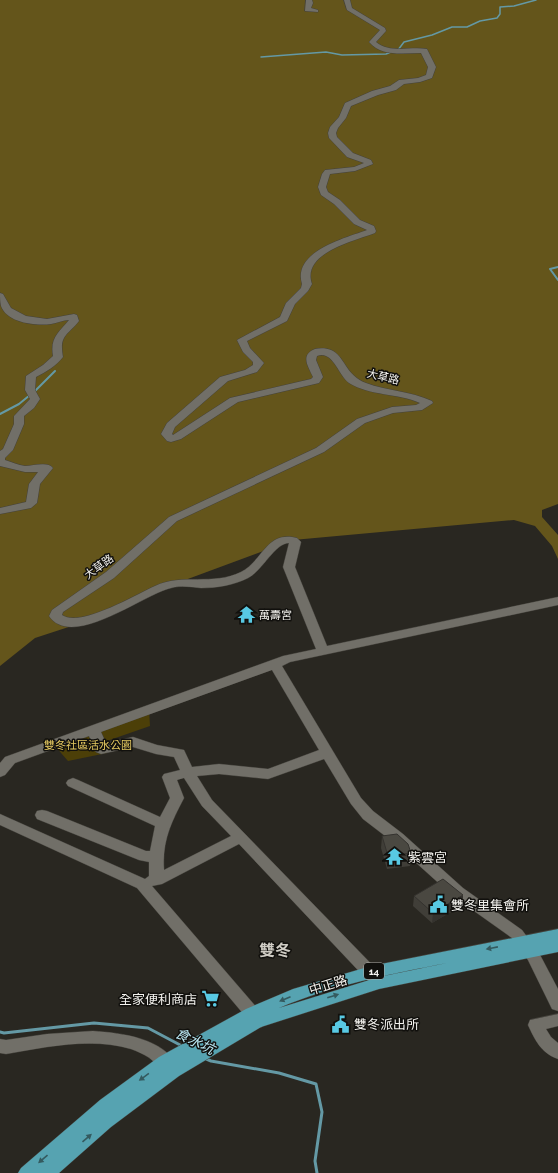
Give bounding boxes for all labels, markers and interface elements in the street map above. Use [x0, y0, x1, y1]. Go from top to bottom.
street label: 大草路 [365, 367, 401, 387]
street label: 大草路 [82, 552, 116, 582]
temple icon: 萬壽宮 [236, 605, 256, 625]
place label: 萬壽宮 [259, 609, 292, 622]
park label: 雙冬社區活水公園 [44, 739, 132, 752]
temple icon: 紫雲宮 [385, 847, 405, 867]
place label: 紫雲宮 [408, 850, 447, 865]
public building icon: 雙冬里集會所 [428, 895, 448, 915]
place label: 雙冬里集會所 [451, 898, 529, 913]
district label: 雙冬 [259, 941, 291, 960]
one-way arrow [486, 945, 498, 951]
road number: 14 [364, 963, 384, 979]
street label: 中正路 [307, 972, 349, 998]
supermarket icon: 全家便利商店 [200, 989, 220, 1009]
place label: 全家便利商店 [119, 992, 197, 1007]
one-way arrow [327, 993, 339, 999]
one-way arrow [278, 997, 290, 1003]
public building icon: 雙冬派出所 [331, 1014, 351, 1034]
place label: 雙冬派出所 [354, 1017, 419, 1032]
water label: 食水坑 [173, 1025, 219, 1058]
one-way arrow [139, 1073, 150, 1082]
one-way arrow [82, 1134, 91, 1143]
one-way arrow [38, 1155, 49, 1164]

